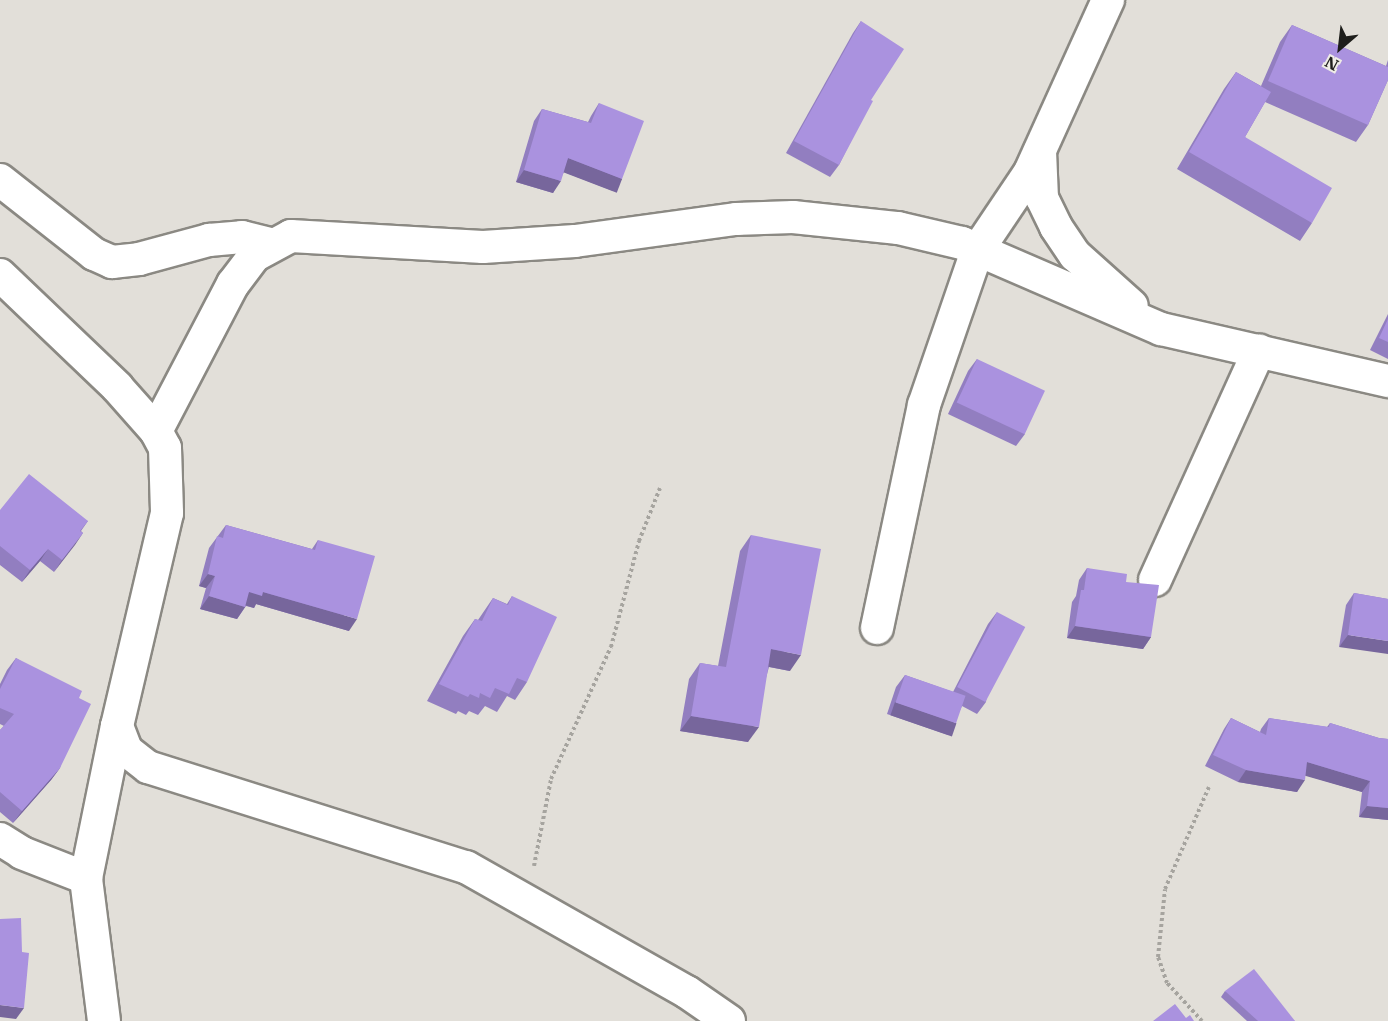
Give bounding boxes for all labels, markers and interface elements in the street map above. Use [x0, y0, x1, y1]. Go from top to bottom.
north arrow [1310, 18, 1370, 78]
text: N [1321, 52, 1342, 76]

